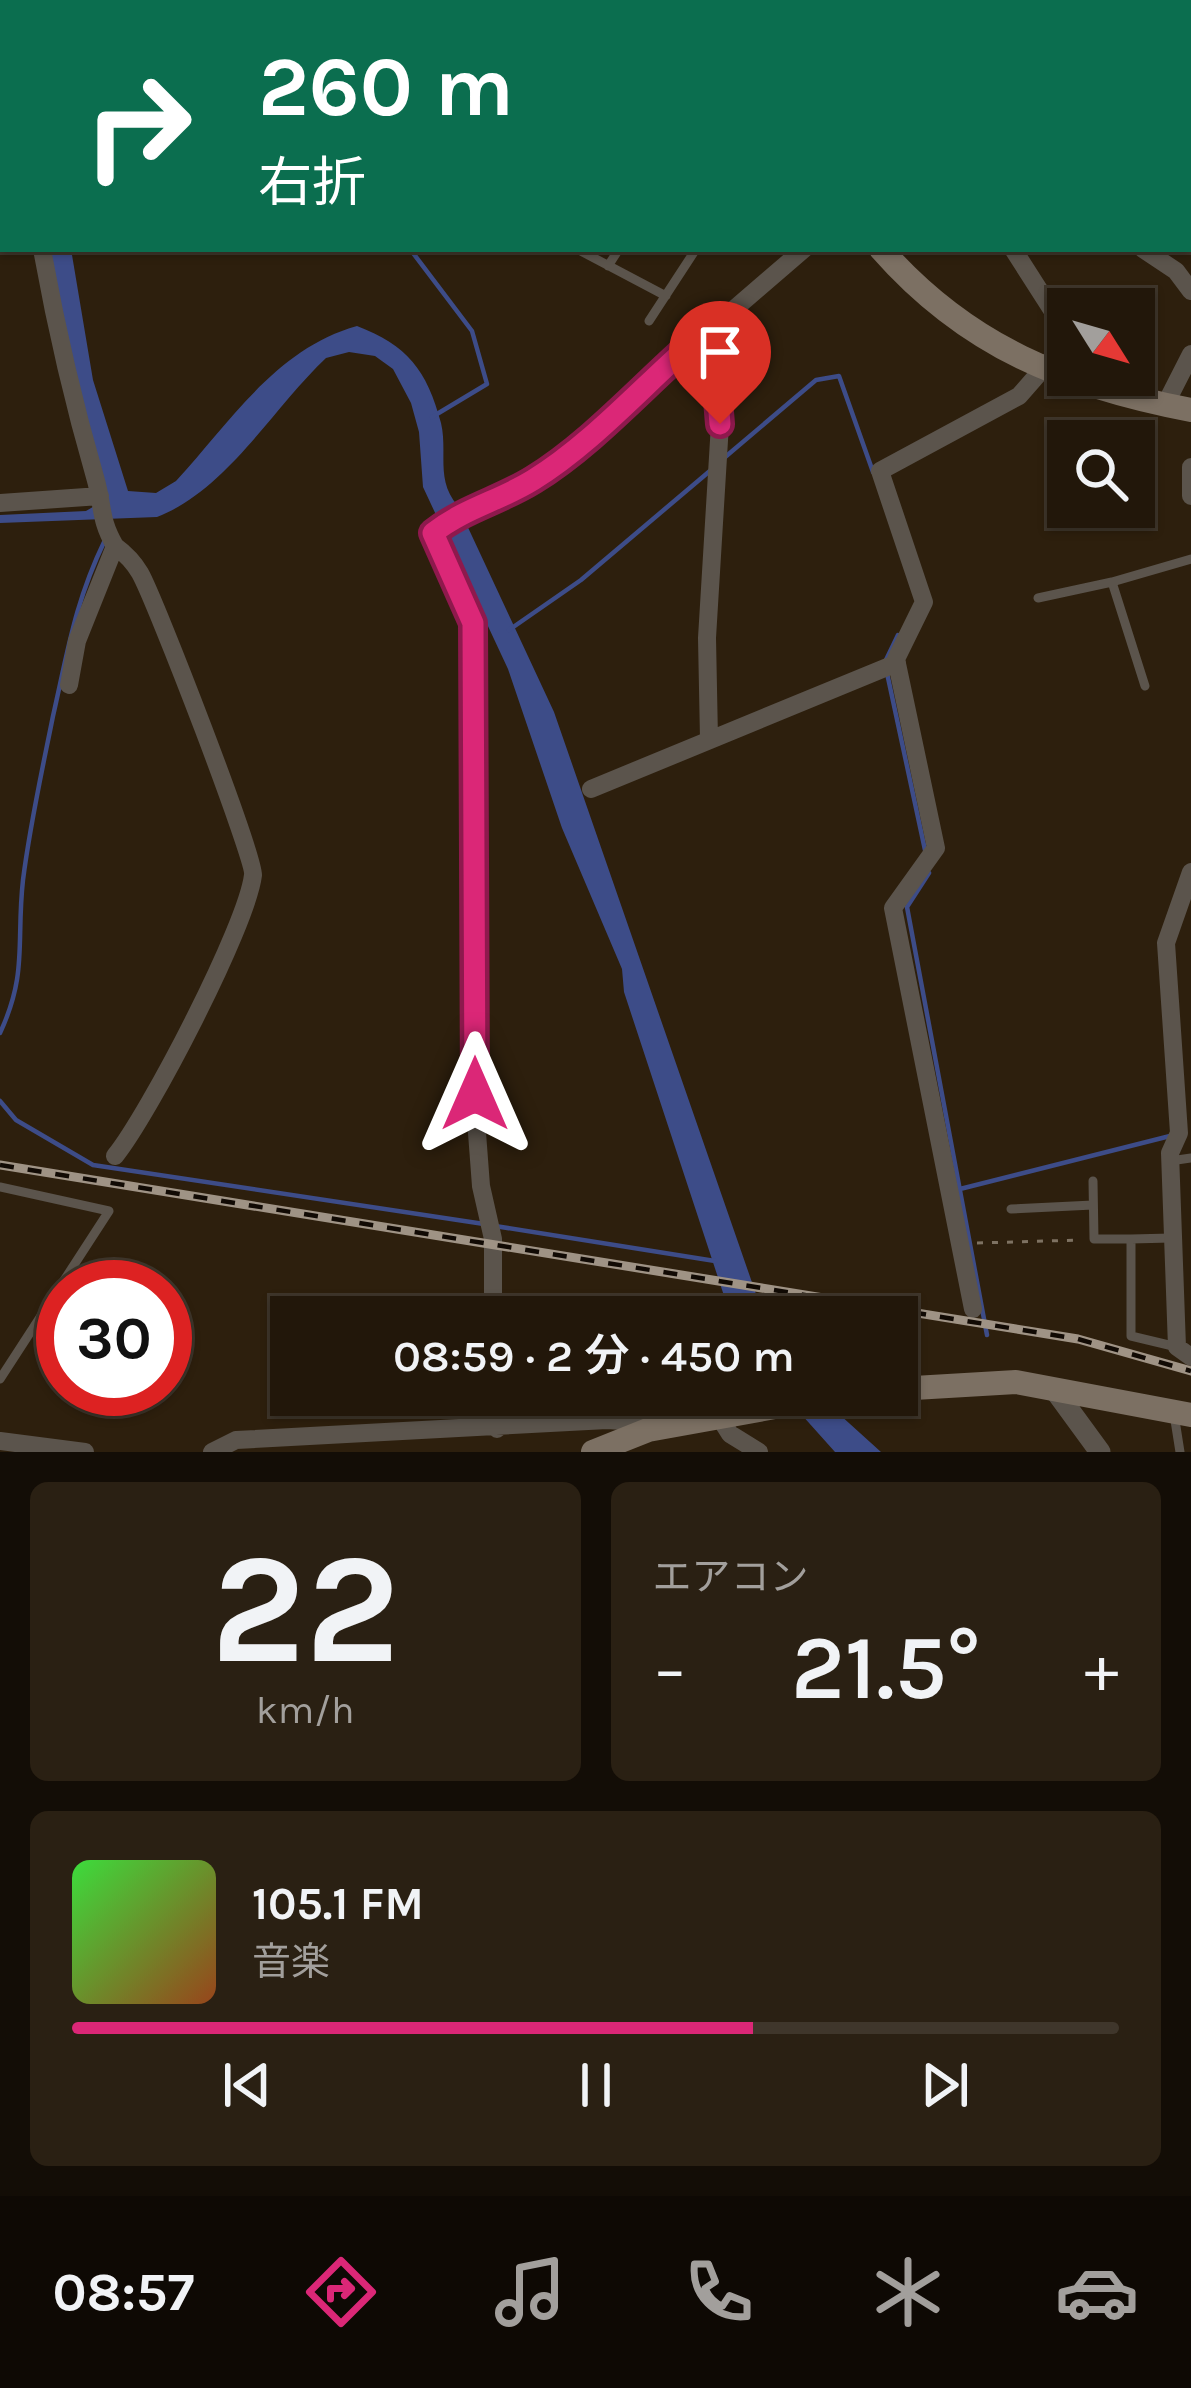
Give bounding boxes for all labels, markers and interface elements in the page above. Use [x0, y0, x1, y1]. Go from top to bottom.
text: 260 m [258, 38, 514, 136]
icon: right [60, 48, 216, 204]
text: 右折 [258, 151, 366, 215]
north arrow [1047, 288, 1155, 396]
map controls [1047, 288, 1155, 528]
pin [669, 301, 771, 424]
icon: arrive [687, 319, 753, 385]
button: search [1047, 420, 1155, 528]
position arrow [412, 1031, 538, 1157]
speed limit sign: 30 [36, 1260, 192, 1416]
text: 08:59 · 2 分 · 450 m [393, 1330, 795, 1382]
text: 22 [211, 1518, 400, 1700]
text: エアコン [653, 1554, 809, 1600]
text: 21.5° [791, 1615, 980, 1721]
text: − [653, 1630, 687, 1708]
text: + [1084, 1630, 1119, 1708]
text: km/h [256, 1687, 355, 1733]
text: 105.1 FM [252, 1878, 424, 1930]
text: 音楽 [252, 1939, 330, 1985]
icon: previous [214, 2052, 280, 2118]
icon: pause [563, 2052, 629, 2118]
icon: next [912, 2052, 978, 2118]
icon: directions [299, 2250, 383, 2334]
icon: music [488, 2250, 572, 2334]
icon: phone [677, 2250, 761, 2334]
icon: climate [866, 2250, 950, 2334]
icon: car [1055, 2250, 1139, 2334]
text: 08:57 [52, 2260, 194, 2324]

